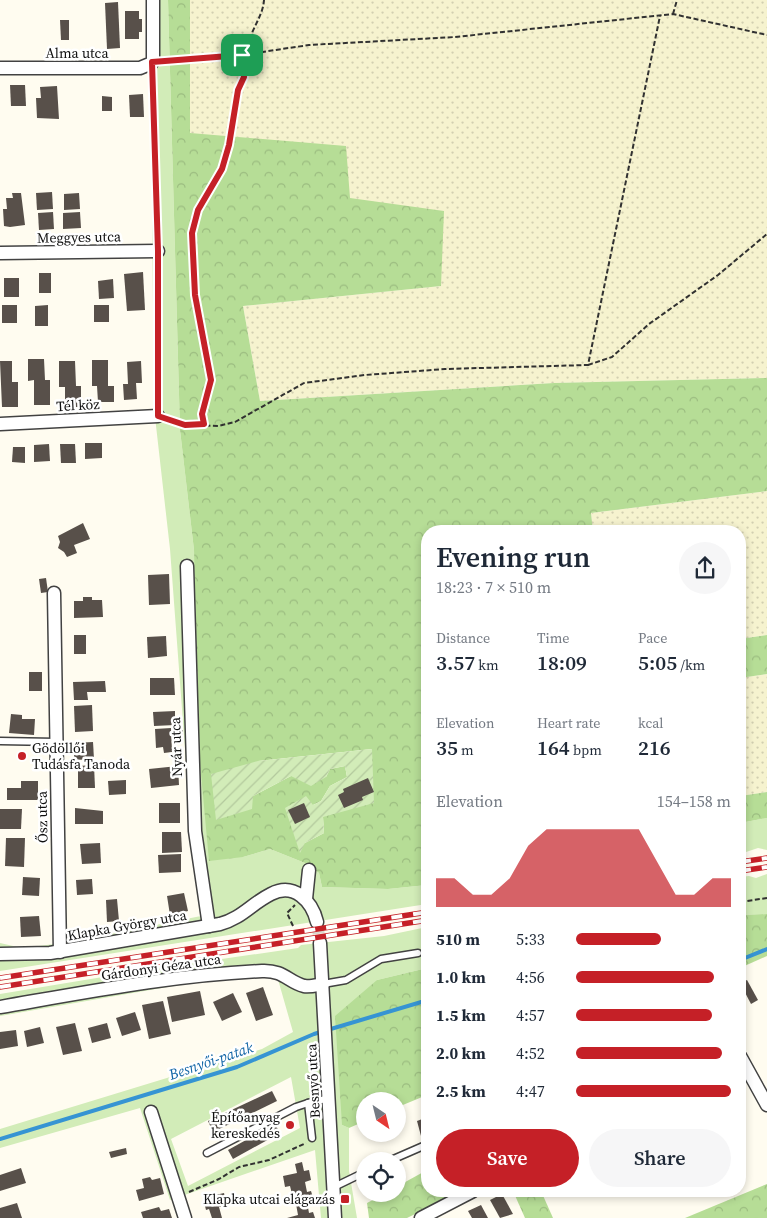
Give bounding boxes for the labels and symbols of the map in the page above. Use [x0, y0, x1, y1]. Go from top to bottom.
pin [221, 34, 263, 76]
street label: Alma utca [45, 43, 109, 63]
street label: Meggyes utca [37, 226, 122, 248]
street label: Tél köz [56, 394, 101, 416]
street label: Nyár utca [165, 716, 187, 777]
place label: Gödöllői Tudásfa Tanoda [32, 738, 131, 774]
marker: Gödöllői Tudásfa Tanoda [16, 750, 28, 762]
street label: Ősz utca [32, 790, 52, 843]
street label: Klapka György utca [66, 905, 189, 945]
street label: Gárdonyi Géza utca [100, 949, 223, 985]
water label: Besnyői-patak [165, 1036, 257, 1085]
street label: Besnyő utca [301, 1042, 325, 1119]
north arrow [356, 1092, 406, 1142]
place label: Építőanyag kereskedés [211, 1107, 280, 1143]
marker: Építőanyag kereskedés [284, 1119, 296, 1131]
place label: Klapka utcai elágazás [203, 1189, 335, 1209]
marker: Klapka utcai elágazás [339, 1193, 351, 1205]

